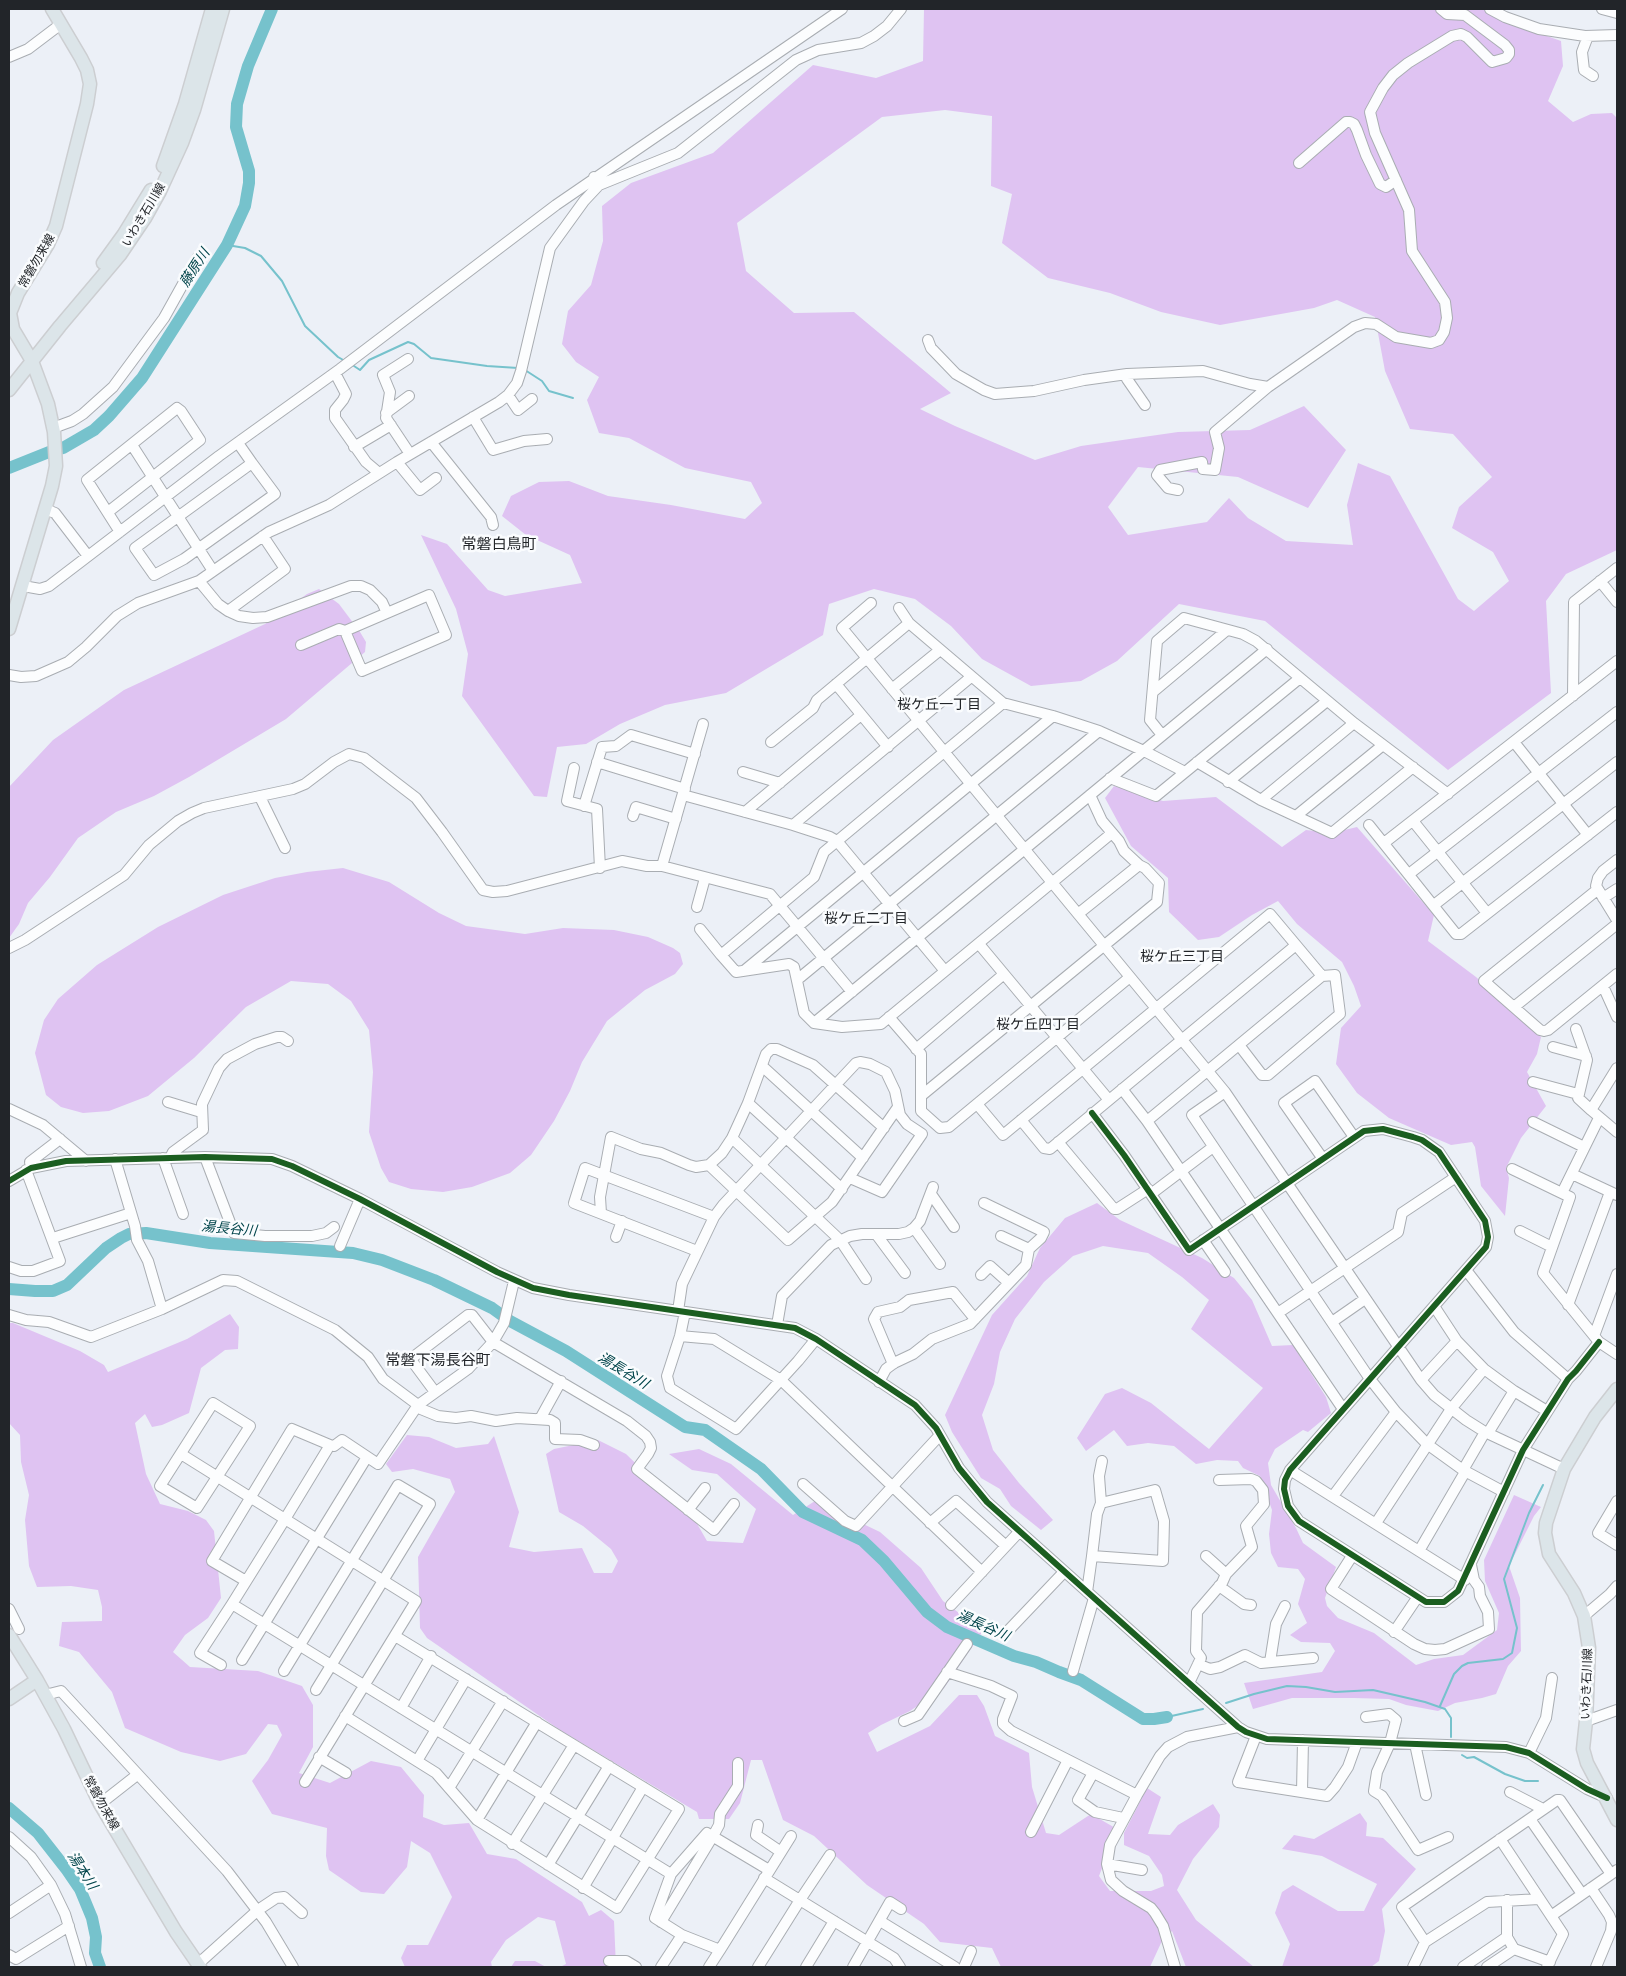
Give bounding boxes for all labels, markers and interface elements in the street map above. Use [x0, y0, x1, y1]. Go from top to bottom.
street label: いわき石川線 [119, 180, 169, 250]
street label: 常磐勿来線 [16, 231, 58, 291]
water label: 藤原川 [177, 246, 213, 290]
district label: 常磐白鳥町 [462, 536, 536, 554]
district label: 桜ケ丘一丁目 [897, 697, 981, 713]
district label: 桜ケ丘二丁目 [824, 911, 908, 927]
district label: 桜ケ丘三丁目 [1140, 949, 1224, 965]
district label: 桜ケ丘四丁目 [996, 1017, 1080, 1033]
water label: 湯長谷川 [200, 1218, 258, 1240]
water label: 湯長谷川 [595, 1349, 651, 1393]
district label: 常磐下湯長谷町 [386, 1352, 490, 1370]
water label: 湯長谷川 [954, 1607, 1012, 1645]
street label: いわき石川線 [1579, 1648, 1595, 1720]
street label: 常磐勿来線 [80, 1773, 122, 1833]
water label: 湯本川 [64, 1849, 100, 1893]

